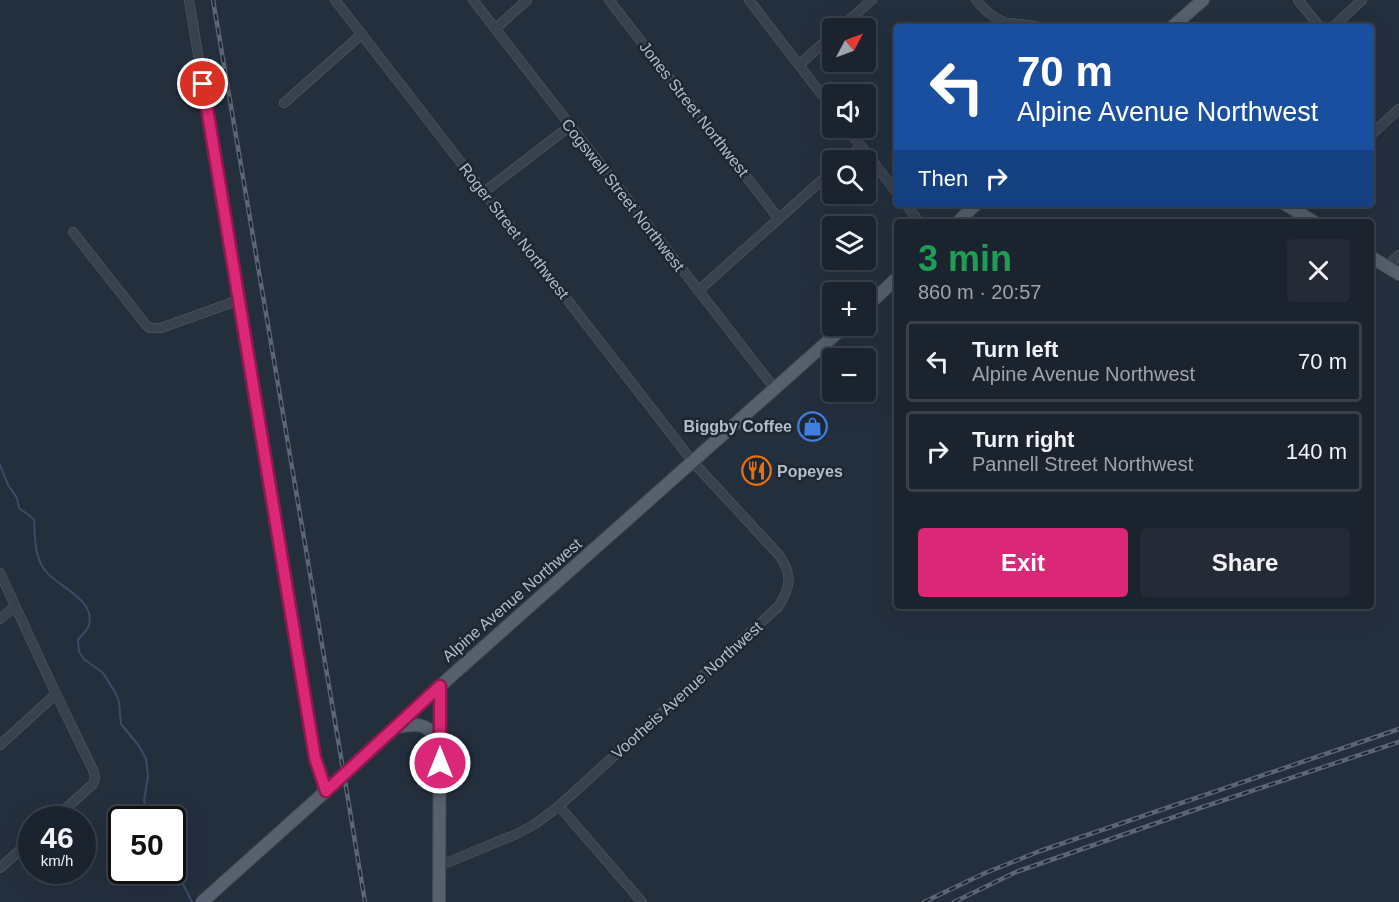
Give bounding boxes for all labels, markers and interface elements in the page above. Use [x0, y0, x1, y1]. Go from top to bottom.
north arrow [822, 18, 876, 72]
map controls [822, 18, 876, 402]
street label: Jones Street Northwest [636, 38, 752, 180]
icon: left [918, 48, 996, 126]
text: 70 m [1017, 48, 1113, 95]
pin [177, 58, 228, 109]
icon: arrive [186, 67, 219, 100]
button: sound [822, 84, 876, 138]
text: Alpine Avenue Northwest [1017, 97, 1318, 127]
street label: Cogswell Street Northwest [558, 115, 688, 275]
button: search [822, 150, 876, 204]
street label: Roger Street Northwest [456, 160, 573, 303]
icon: right [980, 162, 1013, 195]
text: Then [918, 166, 968, 191]
button: layers [822, 216, 876, 270]
text: 3 min [918, 238, 1012, 279]
button: close [1287, 239, 1350, 302]
text: 860 m · 20:57 [918, 281, 1041, 303]
button: + [822, 282, 876, 336]
text: Turn left [972, 337, 1058, 362]
icon: left [921, 345, 954, 378]
button: − [822, 348, 876, 402]
text: 70 m [1298, 349, 1347, 374]
text: Alpine Avenue Northwest [972, 363, 1195, 385]
shop icon: Biggby Coffee [797, 410, 829, 442]
place label: Biggby Coffee [684, 418, 792, 435]
text: Turn right [972, 427, 1074, 452]
icon: right [921, 435, 954, 468]
text: 140 m [1286, 439, 1347, 464]
text: Pannell Street Northwest [972, 453, 1193, 475]
restaurant icon: Popeyes [740, 455, 772, 487]
place label: Popeyes [777, 463, 843, 480]
button: Exit [918, 528, 1128, 597]
button: Share [1140, 528, 1350, 597]
street label: Alpine Avenue Northwest [439, 535, 585, 665]
street label: Voorheis Avenue Northwest [608, 618, 766, 762]
position arrow [408, 731, 472, 795]
speed limit sign: 50 [108, 806, 186, 884]
text: 46 [40, 821, 74, 854]
text: km/h [41, 852, 73, 869]

